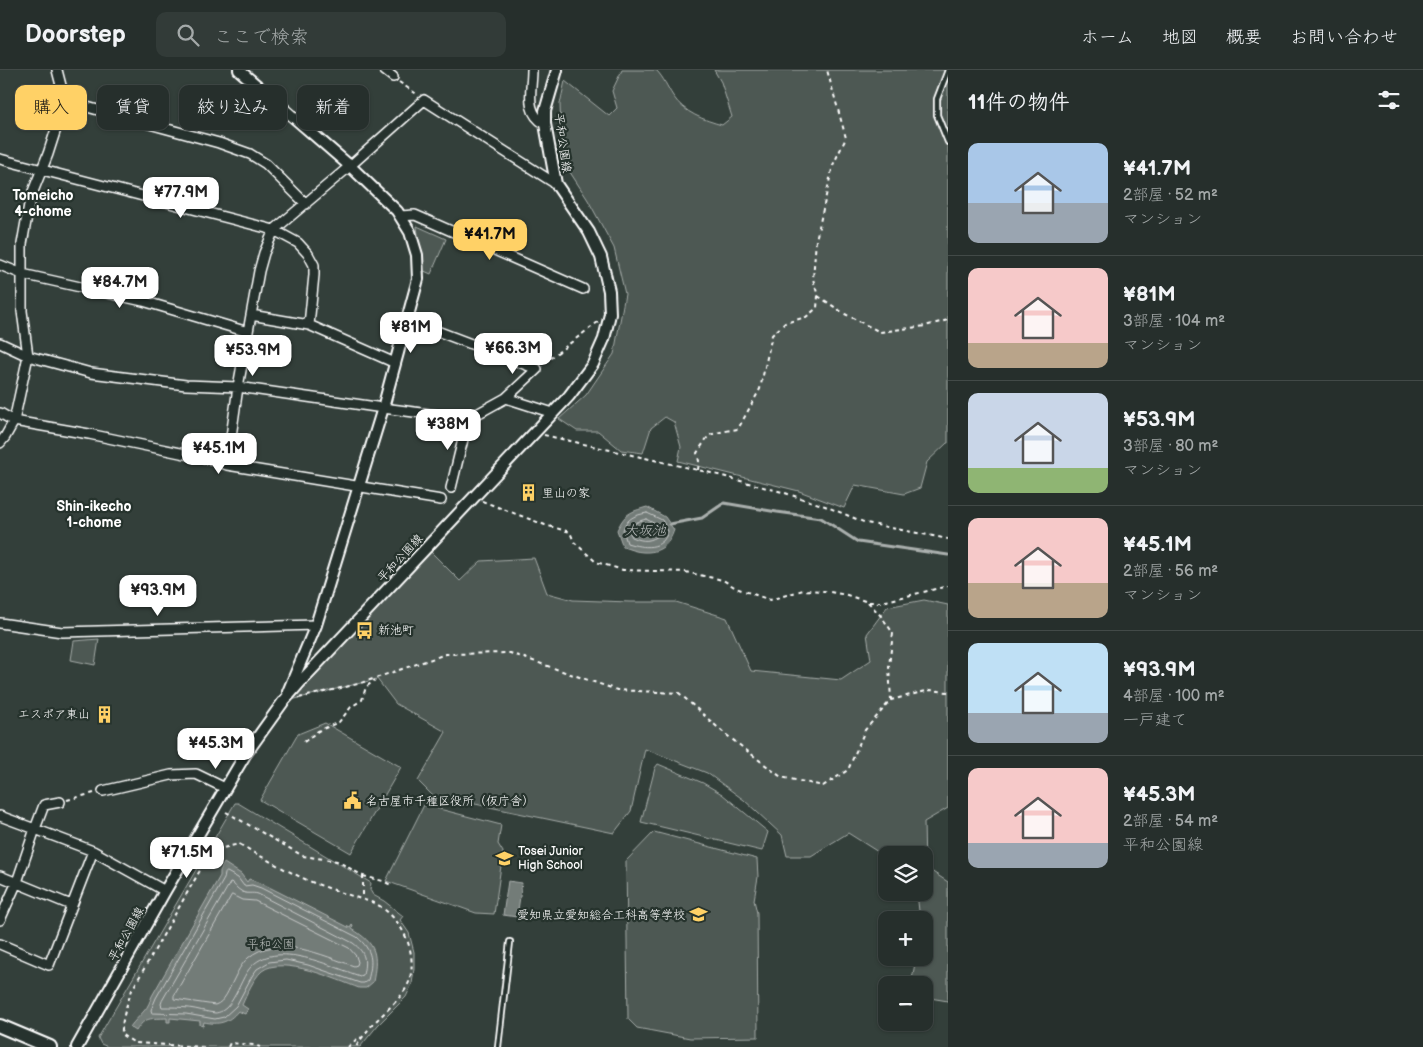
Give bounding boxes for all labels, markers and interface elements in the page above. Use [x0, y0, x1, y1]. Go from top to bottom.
search box [156, 12, 506, 57]
text: Doorstep [25, 20, 126, 49]
icon: search [174, 21, 202, 49]
text: ここで検索 [214, 26, 309, 49]
text: ホーム [1081, 27, 1134, 48]
text: 地図 [1162, 27, 1198, 48]
text: 概要 [1226, 27, 1262, 48]
text: お問い合わせ [1290, 27, 1398, 48]
chip: 購入 [15, 85, 87, 130]
chip: 賃貸 [97, 85, 169, 130]
chip: 絞り込み [179, 85, 287, 130]
chip: 新着 [297, 85, 369, 130]
icon: filters [1375, 86, 1403, 114]
text: 11件の物件 [968, 90, 1070, 115]
street label: 平和公園線 [551, 112, 574, 174]
text: ¥41.7M [1123, 156, 1191, 181]
icon: home [1008, 163, 1068, 223]
pin: ¥77.9M [140, 176, 222, 219]
text: ¥77.9M [154, 183, 208, 202]
text: 2部屋 · 52 m² [1123, 186, 1218, 205]
district label: Tomeicho 4-chome [12, 187, 74, 220]
text: マンション [1123, 210, 1202, 229]
pin: ¥41.7M [449, 218, 531, 261]
text: ¥41.7M [464, 225, 516, 244]
pin: ¥84.7M [79, 266, 161, 309]
text: ¥84.7M [92, 273, 148, 292]
text: ¥81M [1123, 282, 1175, 307]
icon: home [1008, 288, 1068, 348]
pin: ¥81M [381, 312, 441, 354]
text: 3部屋 · 104 m² [1123, 312, 1225, 331]
text: ¥81M [391, 318, 431, 337]
pin: ¥66.3M [472, 332, 554, 375]
pin: ¥53.9M [212, 334, 294, 377]
text: マンション [1123, 336, 1202, 355]
text: ¥66.3M [485, 339, 541, 358]
text: ¥53.9M [225, 341, 281, 360]
text: ¥53.9M [1123, 407, 1195, 432]
pin: ¥38M [418, 408, 478, 451]
icon: home [1008, 413, 1068, 473]
text: ¥38M [427, 415, 469, 434]
pin: ¥45.1M [178, 432, 260, 475]
text: 3部屋 · 80 m² [1123, 437, 1218, 456]
text: ¥45.1M [193, 439, 245, 458]
text: マンション [1123, 461, 1202, 480]
building icon: 里山の家 [518, 483, 538, 503]
place label: 里山の家 [542, 486, 590, 501]
district label: Shin-ikecho 1-chome [57, 498, 131, 531]
water label: 大坂池 [624, 522, 667, 539]
street label: 平和公園線 [374, 531, 426, 585]
text: ¥45.1M [1123, 532, 1192, 557]
icon: home [1008, 538, 1068, 598]
text: 2部屋 · 56 m² [1123, 562, 1218, 581]
pin: ¥93.9M [117, 574, 199, 617]
text: ¥93.9M [130, 581, 186, 600]
text: マンション [1123, 586, 1202, 605]
bus stop icon: 新池町 [354, 620, 374, 640]
place label: 新池町 [378, 623, 414, 638]
text: ¥93.9M [1123, 657, 1196, 682]
icon: home [1008, 663, 1068, 723]
text: 4部屋 · 100 m² [1123, 687, 1225, 706]
building icon: エスポア東山 [94, 704, 114, 724]
place label: エスポア東山 [18, 707, 90, 722]
text: 一戸建て [1123, 711, 1187, 730]
pin: ¥45.3M [175, 728, 257, 770]
text: ¥45.3M [188, 734, 244, 753]
text: ¥45.3M [1123, 782, 1195, 807]
icon: home [1008, 788, 1068, 848]
public building icon: 名古屋市千種区役所（仮庁舎） [342, 791, 362, 811]
place label: 名古屋市千種区役所（仮庁舎） [366, 794, 534, 809]
text: 2部屋 · 54 m² [1123, 812, 1218, 831]
pin: ¥71.5M [146, 836, 228, 879]
text: 平和公園線 [1123, 836, 1203, 855]
text: ¥71.5M [161, 843, 213, 862]
place label: Tosei Junior High School [518, 844, 584, 873]
map controls [878, 846, 933, 1031]
button: layers [878, 846, 933, 901]
school or university icon: Tosei Junior High School [494, 848, 514, 868]
street label: 平和公園線 [105, 904, 148, 964]
school or university icon: 愛知県立愛知総合工科高等学校 [689, 905, 709, 925]
place label: 愛知県立愛知総合工科高等学校 [517, 908, 685, 923]
button: + [878, 911, 933, 966]
park label: 平和公園 [247, 937, 295, 952]
button: − [878, 976, 933, 1031]

